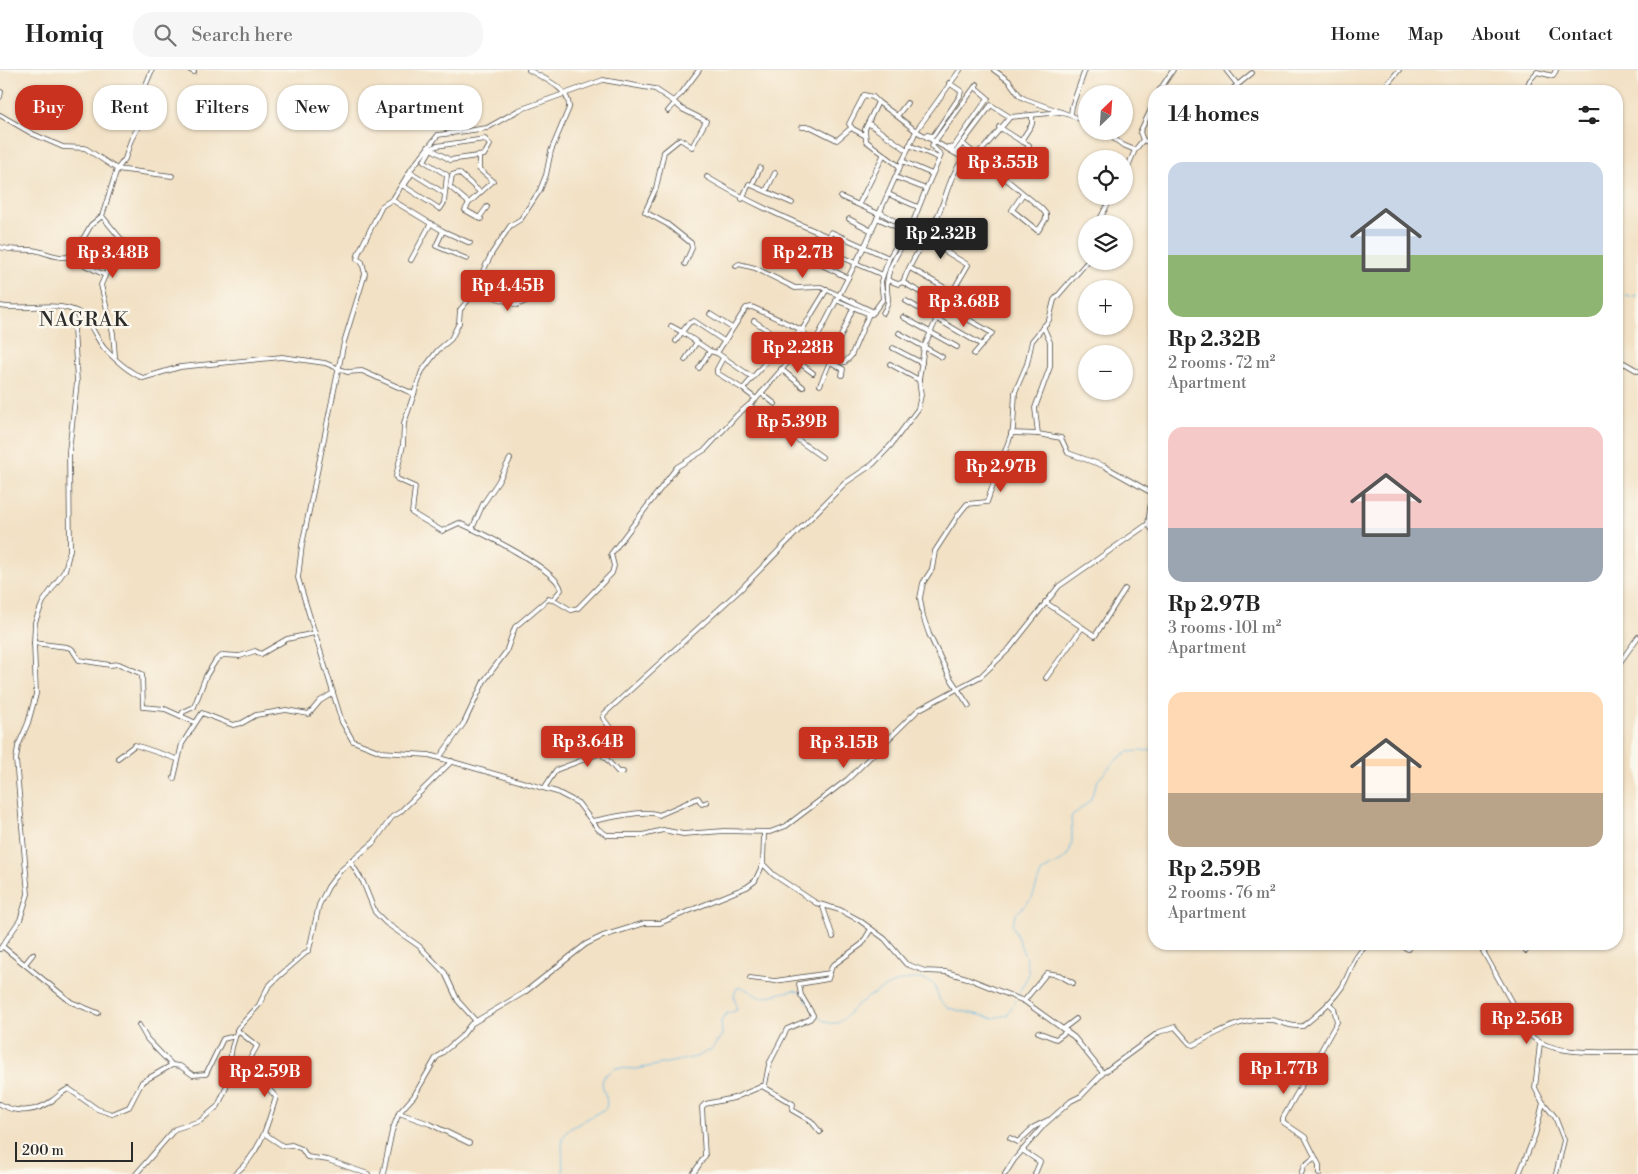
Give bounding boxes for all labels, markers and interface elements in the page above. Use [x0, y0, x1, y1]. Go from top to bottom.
search box [133, 12, 483, 57]
text: Homiq [25, 20, 103, 50]
icon: search [151, 21, 179, 49]
text: Search here [191, 23, 293, 47]
text: Home [1331, 23, 1380, 46]
text: Map [1408, 23, 1444, 46]
text: About [1472, 23, 1521, 46]
text: Contact [1549, 23, 1613, 46]
chip: Buy [15, 85, 83, 130]
chip: Rent [93, 85, 167, 130]
chip: Filters [177, 85, 267, 130]
chip: New [277, 85, 348, 130]
chip: Apartment [358, 85, 482, 130]
north arrow [1078, 85, 1132, 140]
map controls [1078, 85, 1133, 400]
icon: filters [1575, 101, 1603, 129]
text: 14 homes [1168, 102, 1259, 128]
pin: Rp 3.55B [951, 146, 1055, 189]
button: locate [1078, 150, 1133, 205]
text: Rp 3.55B [968, 153, 1038, 173]
icon: home [1341, 195, 1431, 285]
button: layers [1078, 215, 1133, 270]
pin: Rp 2.32B [889, 218, 993, 260]
text: Rp 2.32B [906, 224, 976, 244]
pin: Rp 3.48B [61, 236, 165, 279]
pin: Rp 2.7B [757, 236, 849, 279]
text: Rp 3.48B [77, 243, 149, 263]
text: Rp 2.7B [773, 243, 833, 263]
pin: Rp 4.45B [456, 270, 560, 312]
text: Rp 4.45B [472, 276, 544, 296]
button: + [1078, 280, 1133, 335]
pin: Rp 3.68B [912, 286, 1016, 328]
text: Rp 3.68B [929, 292, 999, 312]
district label: NAGRAK [39, 308, 129, 333]
text: Rp 2.32B [1168, 327, 1261, 353]
pin: Rp 2.28B [746, 332, 850, 374]
text: Rp 2.28B [762, 338, 834, 358]
button: − [1078, 345, 1133, 400]
text: 2 rooms · 72 m² [1168, 353, 1275, 373]
text: Apartment [1168, 373, 1247, 393]
pin: Rp 5.39B [740, 406, 844, 448]
text: Rp 5.39B [757, 412, 827, 432]
pin: Rp 2.97B [949, 450, 1053, 493]
text: Rp 2.97B [966, 457, 1036, 477]
icon: home [1341, 460, 1431, 550]
text: Rp 2.97B [1168, 592, 1261, 618]
text: 3 rooms · 101 m² [1168, 618, 1281, 638]
text: Apartment [1168, 638, 1247, 658]
icon: home [1341, 725, 1431, 815]
pin: Rp 3.64B [536, 726, 640, 768]
pin: Rp 3.15B [792, 726, 896, 769]
text: Rp 3.64B [552, 732, 624, 752]
text: Rp 3.15B [810, 733, 878, 753]
text: Rp 2.59B [1168, 857, 1261, 883]
text: 2 rooms · 76 m² [1168, 883, 1276, 903]
text: Apartment [1168, 903, 1247, 923]
pin: Rp 2.56B [1475, 1002, 1579, 1045]
text: Rp 2.56B [1492, 1009, 1562, 1029]
pin: Rp 1.77B [1232, 1052, 1336, 1095]
pin: Rp 2.59B [213, 1056, 317, 1098]
text: Rp 1.77B [1250, 1059, 1318, 1079]
text: Rp 2.59B [230, 1062, 300, 1082]
scale bar [15, 1139, 132, 1162]
text: 200 m [22, 1142, 64, 1160]

